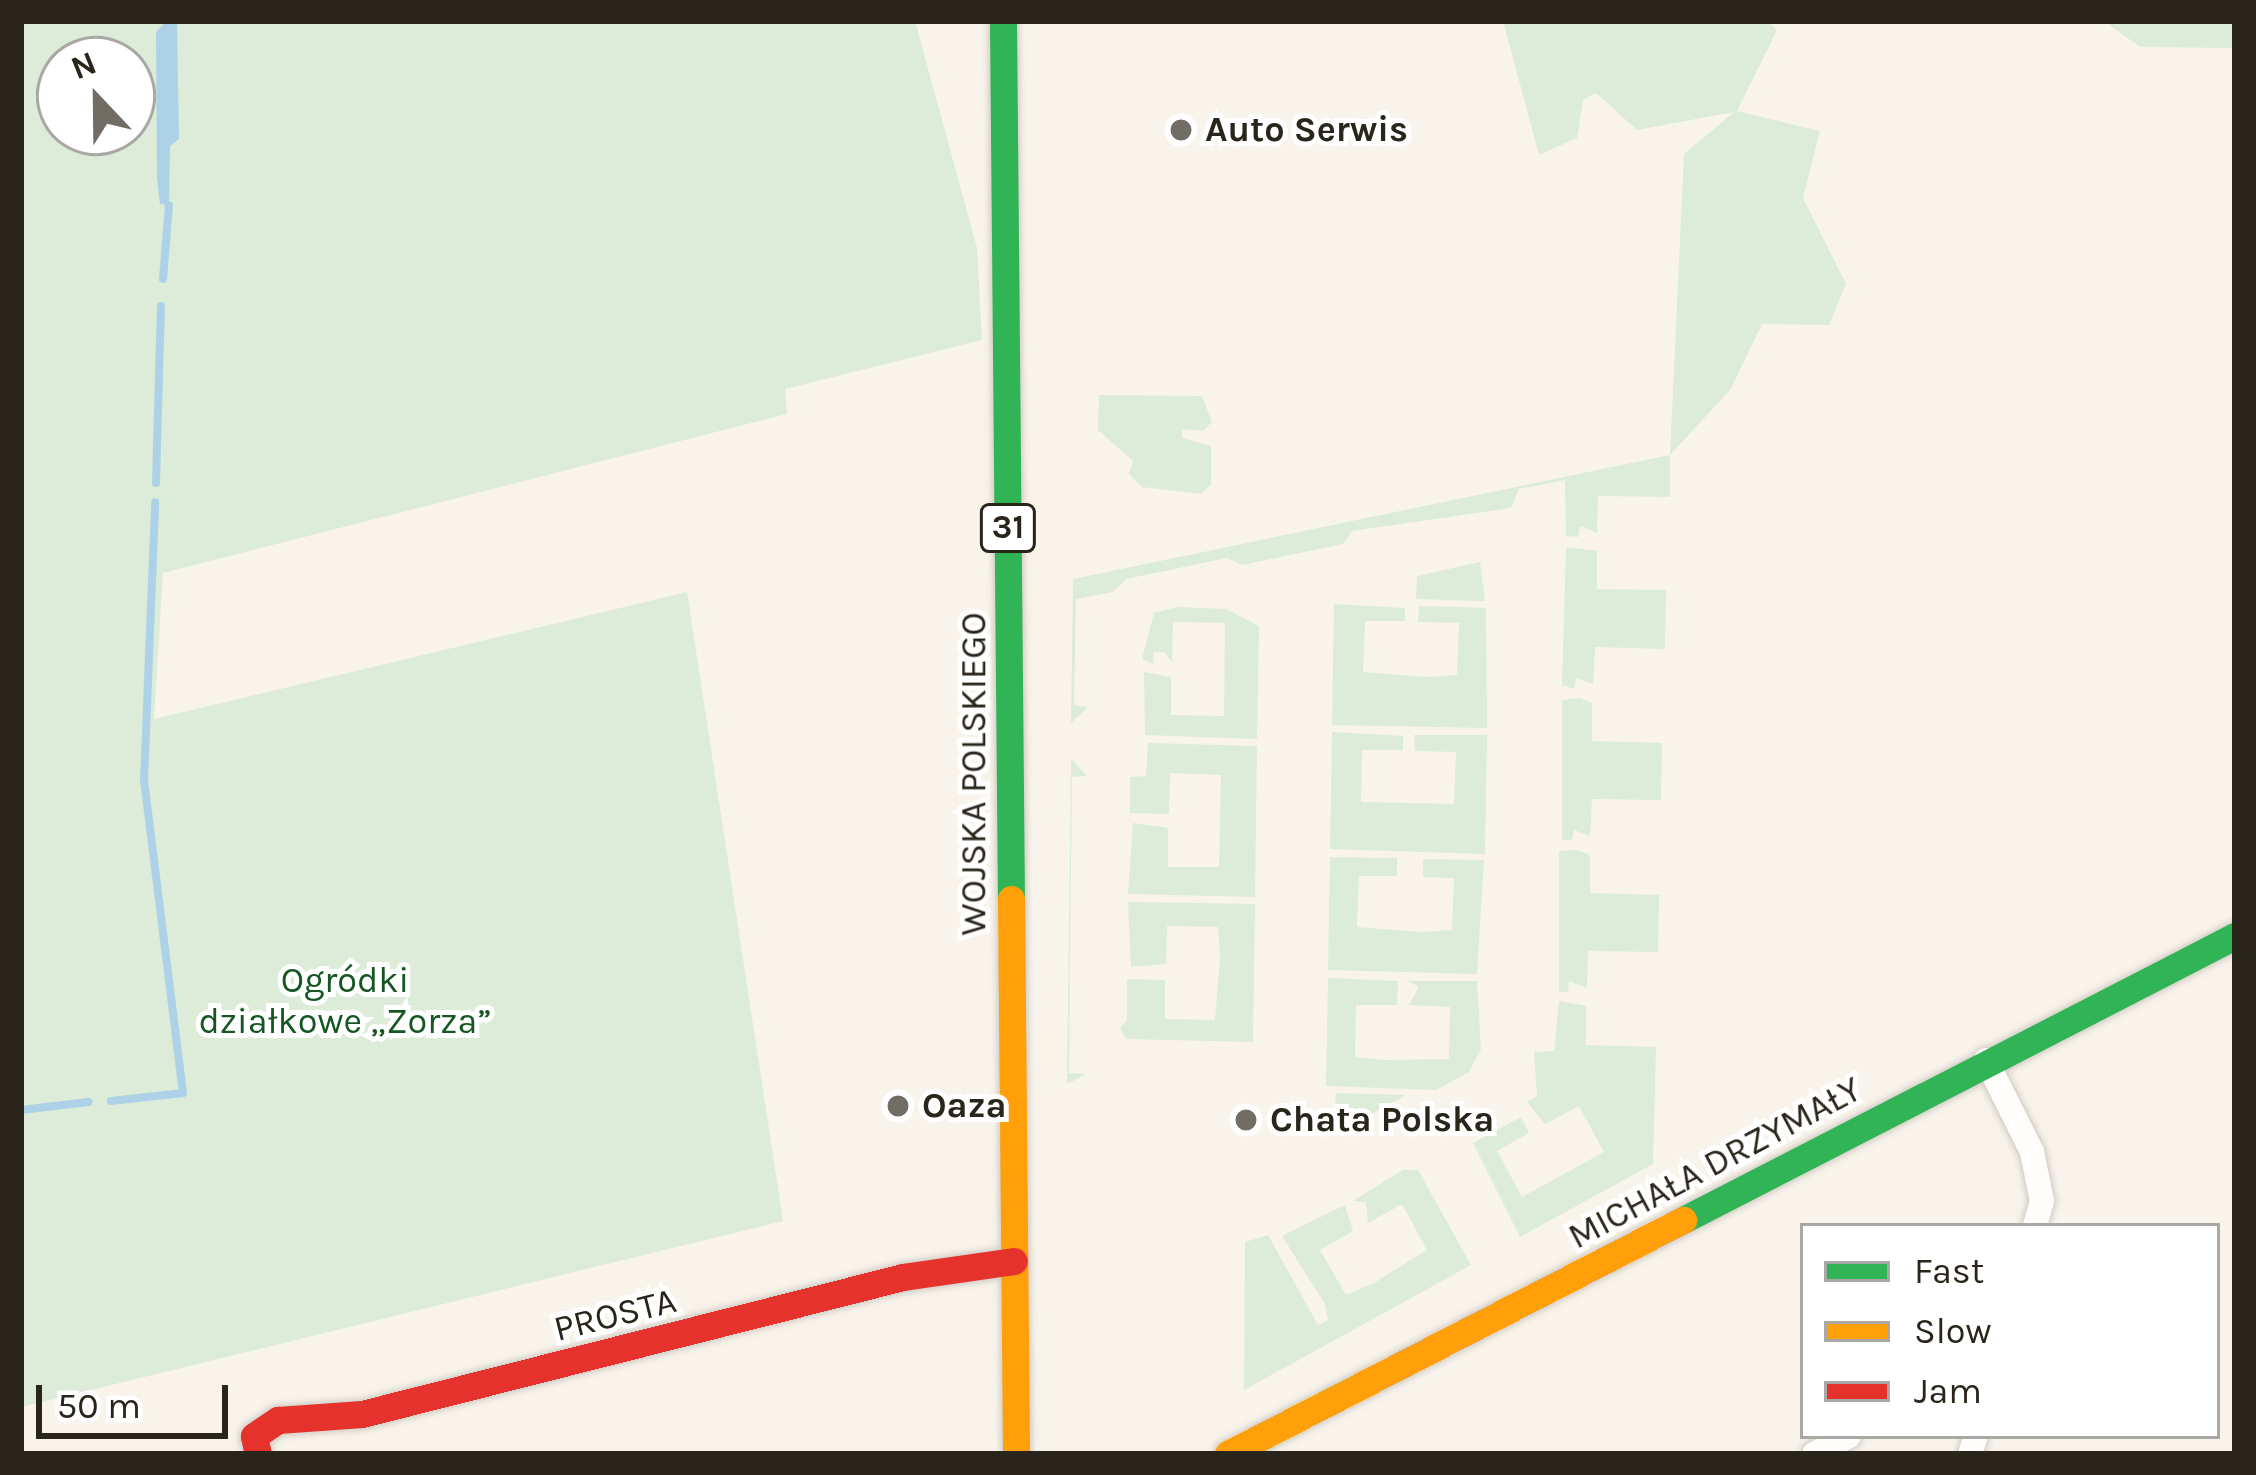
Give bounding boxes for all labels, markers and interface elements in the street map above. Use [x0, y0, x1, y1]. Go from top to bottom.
north arrow [36, 36, 156, 156]
text: N [66, 43, 102, 87]
place label: Auto Serwis [1205, 108, 1408, 152]
marker: Auto Serwis [1168, 117, 1194, 143]
road number: 31 [978, 501, 1038, 555]
street label: WOJSKA POLSKIEGO [952, 612, 996, 936]
park label: Ogródki działkowe „Zorza” [199, 958, 491, 1043]
street label: MICHAŁA DRZYMAŁY [1561, 1068, 1869, 1258]
place label: Oaza [922, 1084, 1007, 1128]
marker: Oaza [885, 1093, 911, 1119]
place label: Chata Polska [1270, 1098, 1494, 1142]
marker: Chata Polska [1233, 1107, 1259, 1133]
legend [1800, 1223, 2220, 1439]
text: Fast [1914, 1250, 1984, 1292]
street label: PROSTA [550, 1279, 680, 1351]
text: Slow [1914, 1310, 1992, 1352]
scale bar [42, 1361, 234, 1435]
text: Jam [1914, 1370, 1982, 1412]
text: 50 m [57, 1385, 141, 1427]

